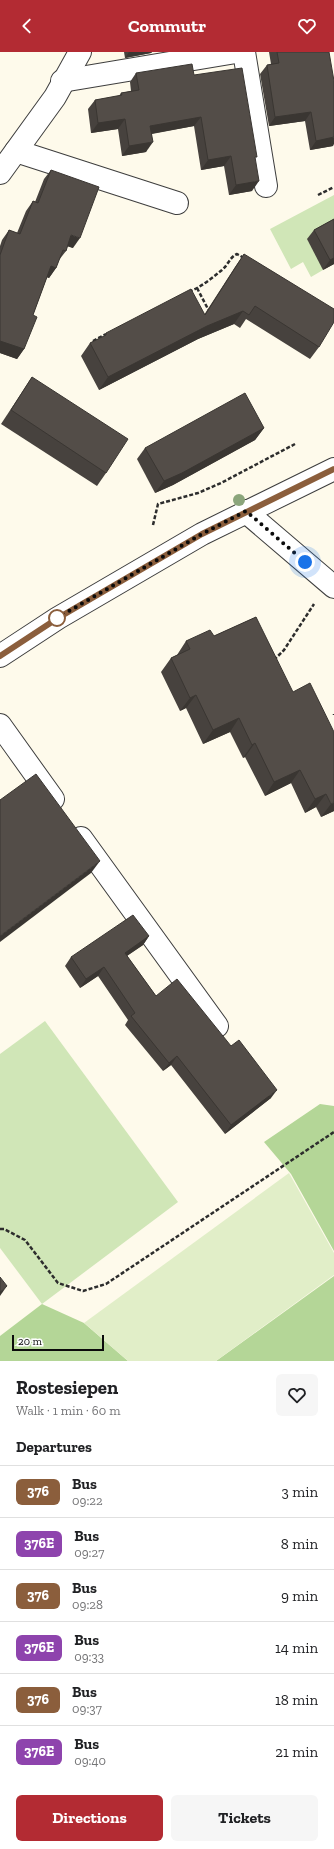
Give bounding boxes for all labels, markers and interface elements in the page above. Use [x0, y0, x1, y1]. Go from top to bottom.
icon: back [16, 15, 38, 37]
text: Commutr [128, 15, 206, 37]
icon: heart [296, 15, 318, 37]
your location [295, 552, 315, 572]
unlabelled marker [48, 609, 66, 627]
scale bar [12, 1333, 104, 1352]
text: 20 m [18, 1335, 42, 1348]
button: heart [276, 1374, 318, 1416]
text: Rostesiepen [16, 1376, 118, 1399]
text: Walk · 1 min · 60 m [16, 1403, 120, 1418]
text: Departures [16, 1438, 92, 1456]
text: Bus [72, 1475, 97, 1493]
text: 376 [27, 1483, 49, 1500]
text: 3 min [282, 1483, 318, 1501]
text: 09:22 [72, 1493, 103, 1508]
text: Bus [74, 1527, 99, 1545]
text: 376E [24, 1535, 54, 1552]
text: 8 min [281, 1535, 318, 1553]
text: 09:27 [74, 1545, 104, 1560]
text: Bus [72, 1579, 97, 1597]
text: 376 [27, 1587, 49, 1604]
text: 9 min [281, 1587, 318, 1605]
text: 09:28 [72, 1597, 103, 1612]
text: Bus [74, 1631, 99, 1649]
text: 376E [24, 1639, 54, 1656]
text: 14 min [275, 1639, 318, 1657]
text: 09:33 [74, 1649, 104, 1664]
text: Bus [72, 1683, 97, 1701]
text: 376 [27, 1691, 49, 1708]
text: 18 min [275, 1691, 318, 1709]
text: 09:37 [72, 1701, 102, 1716]
text: Bus [74, 1735, 99, 1753]
text: 376E [24, 1743, 54, 1760]
text: 21 min [275, 1743, 318, 1761]
text: 09:40 [74, 1753, 106, 1768]
button: Directions [16, 1795, 163, 1841]
button: Tickets [171, 1795, 318, 1841]

